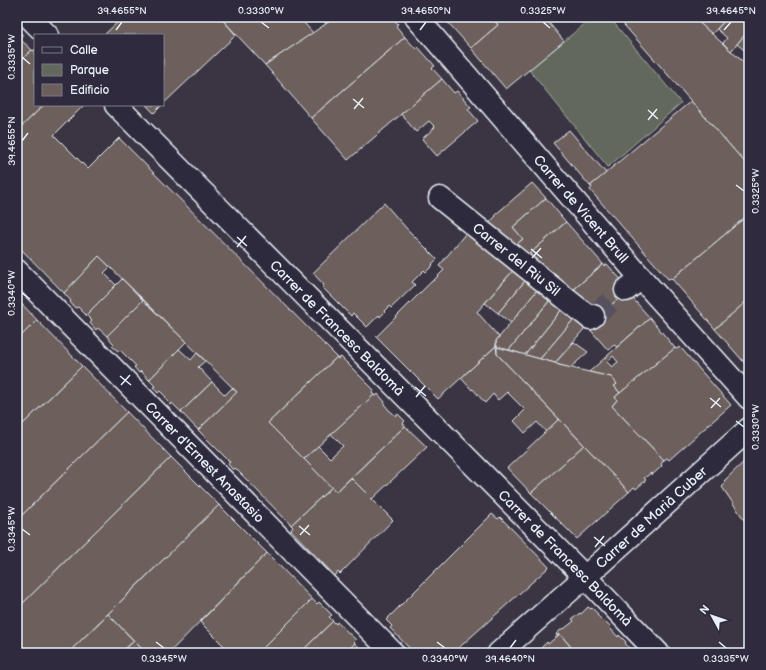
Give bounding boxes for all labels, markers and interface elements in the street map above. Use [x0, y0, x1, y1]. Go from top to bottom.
text: 39.4655°N [97, 5, 147, 17]
text: 0.3330°W [238, 5, 284, 17]
text: 39.4650°N [401, 5, 451, 17]
text: 0.3325°W [520, 5, 566, 17]
text: 39.4645°N [706, 5, 756, 17]
text: 0.3335°W [6, 34, 18, 80]
legend [34, 34, 164, 106]
text: Calle [70, 43, 98, 58]
text: Parque [70, 63, 109, 78]
text: Edificio [70, 83, 110, 98]
text: 39.4655°N [6, 116, 18, 166]
street label: Carrer de Vicent Brull [530, 152, 632, 266]
text: 0.3325°W [750, 168, 762, 214]
street label: Carrer del Riu Sil [469, 219, 564, 300]
street label: Carrer de Francesc Baldomà [266, 257, 408, 399]
text: 0.3340°W [6, 270, 18, 316]
street label: Carrer d'Ernest Anastasio [141, 398, 268, 526]
text: 0.3330°W [750, 404, 762, 450]
street label: Carrer de Marià Cuber [592, 462, 711, 572]
street label: Carrer de Francesc Baldomà [494, 487, 636, 630]
text: 0.3345°W [6, 506, 18, 552]
north arrow [692, 596, 732, 636]
text: N [697, 603, 712, 617]
text: 0.3345°W [141, 653, 187, 665]
text: 0.3340°W [422, 653, 468, 665]
text: 39.4640°N [485, 653, 535, 665]
text: 0.3335°W [703, 653, 749, 665]

